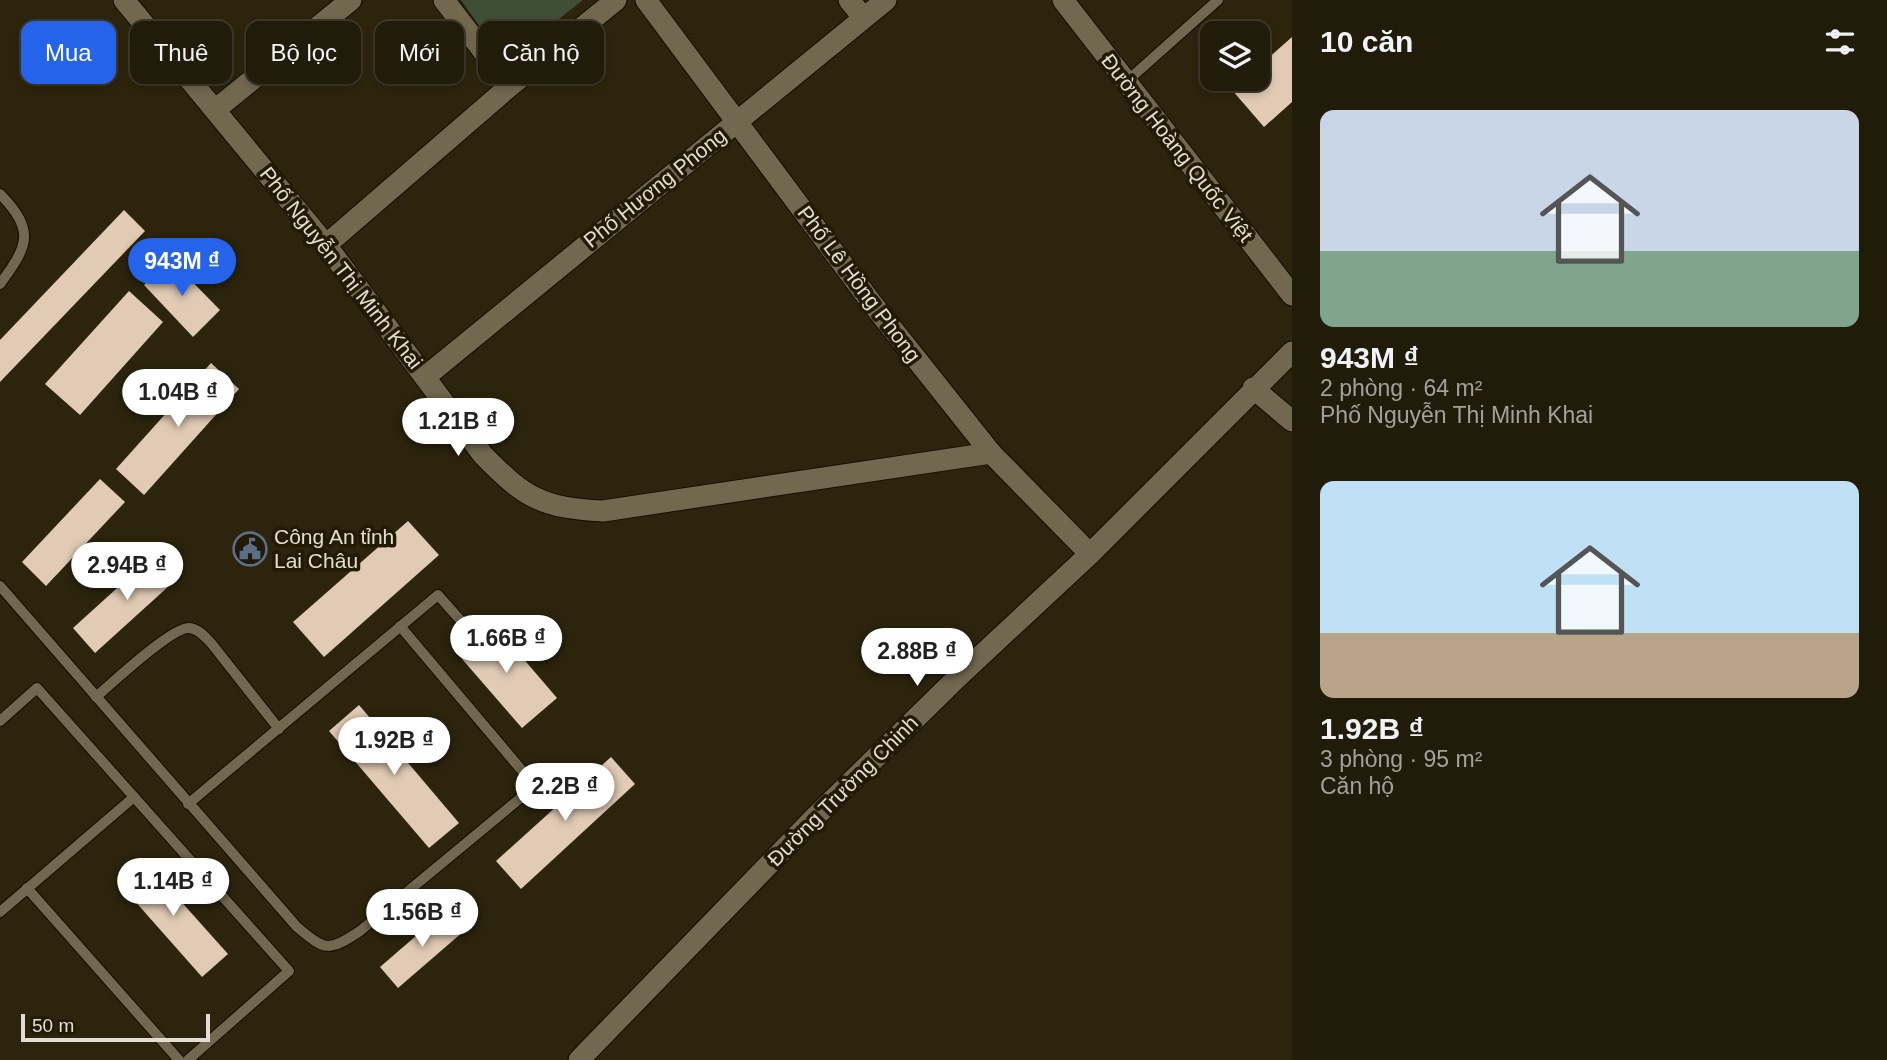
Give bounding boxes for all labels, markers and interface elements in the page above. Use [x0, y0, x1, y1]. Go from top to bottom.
chip: Mua [21, 21, 116, 84]
chip: Thuê [130, 21, 232, 84]
chip: Bộ lọc [246, 21, 361, 84]
chip: Mới [375, 21, 464, 84]
chip: Căn hộ [478, 21, 604, 84]
map controls [1200, 21, 1270, 91]
button: layers [1200, 21, 1270, 91]
icon: filters [1821, 23, 1859, 61]
text: 10 căn [1320, 25, 1413, 58]
street label: Đường Hoàng Quốc Việt [1097, 49, 1258, 246]
street label: Phố Hương Phong [579, 123, 730, 252]
icon: home [1527, 156, 1653, 282]
street label: Phố Nguyễn Thị Minh Khai [256, 162, 427, 373]
street label: Phố Lê Hồng Phong [793, 201, 926, 366]
pin: 943M ₫ [125, 238, 239, 298]
text: 943M ₫ [144, 248, 220, 274]
text: 943M ₫ [1320, 341, 1419, 374]
pin: 1.04B ₫ [113, 370, 243, 429]
text: 2 phòng · 64 m² [1320, 375, 1482, 401]
text: 1.04B ₫ [138, 379, 218, 405]
pin: 1.21B ₫ [393, 398, 523, 458]
text: Phố Nguyễn Thị Minh Khai [1320, 402, 1593, 428]
text: 1.21B ₫ [418, 408, 498, 434]
place label: Công An tỉnh Lai Châu [274, 525, 394, 572]
icon: home [1527, 527, 1653, 653]
public building icon: Công An tỉnh Lai Châu [231, 530, 269, 568]
pin: 2.94B ₫ [62, 542, 192, 602]
text: 2.94B ₫ [87, 552, 167, 578]
pin: 1.66B ₫ [441, 616, 571, 675]
text: 1.66B ₫ [466, 625, 546, 651]
pin: 2.88B ₫ [852, 628, 982, 688]
text: 2.88B ₫ [877, 638, 957, 664]
street label: Đường Trường Chinh [763, 711, 922, 870]
text: 1.92B ₫ [1320, 712, 1424, 745]
pin: 1.92B ₫ [329, 718, 459, 777]
text: 1.92B ₫ [354, 727, 434, 753]
text: 3 phòng · 95 m² [1320, 746, 1482, 772]
pin: 2.2B ₫ [508, 764, 622, 823]
text: 2.2B ₫ [532, 773, 598, 799]
text: Căn hộ [1320, 773, 1394, 799]
pin: 1.14B ₫ [108, 858, 238, 918]
text: 1.14B ₫ [133, 868, 213, 894]
pin: 1.56B ₫ [357, 890, 487, 949]
text: 1.56B ₫ [382, 899, 462, 925]
scale bar [21, 1011, 210, 1043]
text: 50 m [32, 1015, 74, 1036]

